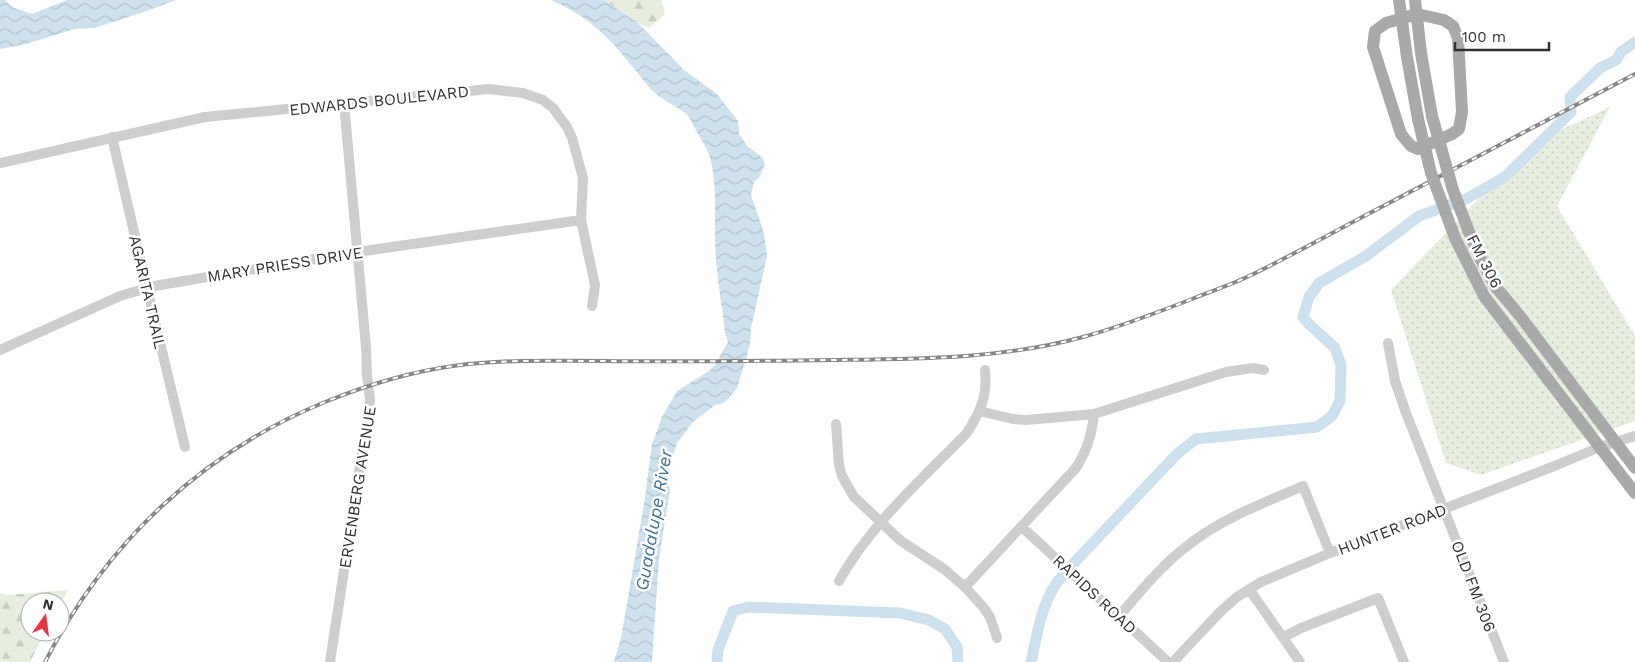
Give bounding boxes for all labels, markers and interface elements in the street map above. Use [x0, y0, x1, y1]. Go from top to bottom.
scale bar [1455, 20, 1549, 52]
text: 100 m [1462, 28, 1506, 46]
street label: EDWARDS BOULEVARD [288, 82, 470, 119]
street label: FM 306 [1463, 231, 1506, 291]
street label: AGARITA TRAIL [125, 233, 170, 351]
street label: MARY PRIESS DRIVE [206, 243, 364, 286]
street label: ERVENBERG AVENUE [335, 405, 380, 570]
water label: Guadalupe River [631, 447, 676, 592]
street label: HUNTER ROAD [1335, 500, 1449, 559]
street label: OLD FM 306 [1447, 538, 1500, 635]
street label: RAPIDS ROAD [1049, 551, 1140, 638]
north arrow [20, 592, 70, 642]
text: N [41, 595, 55, 613]

